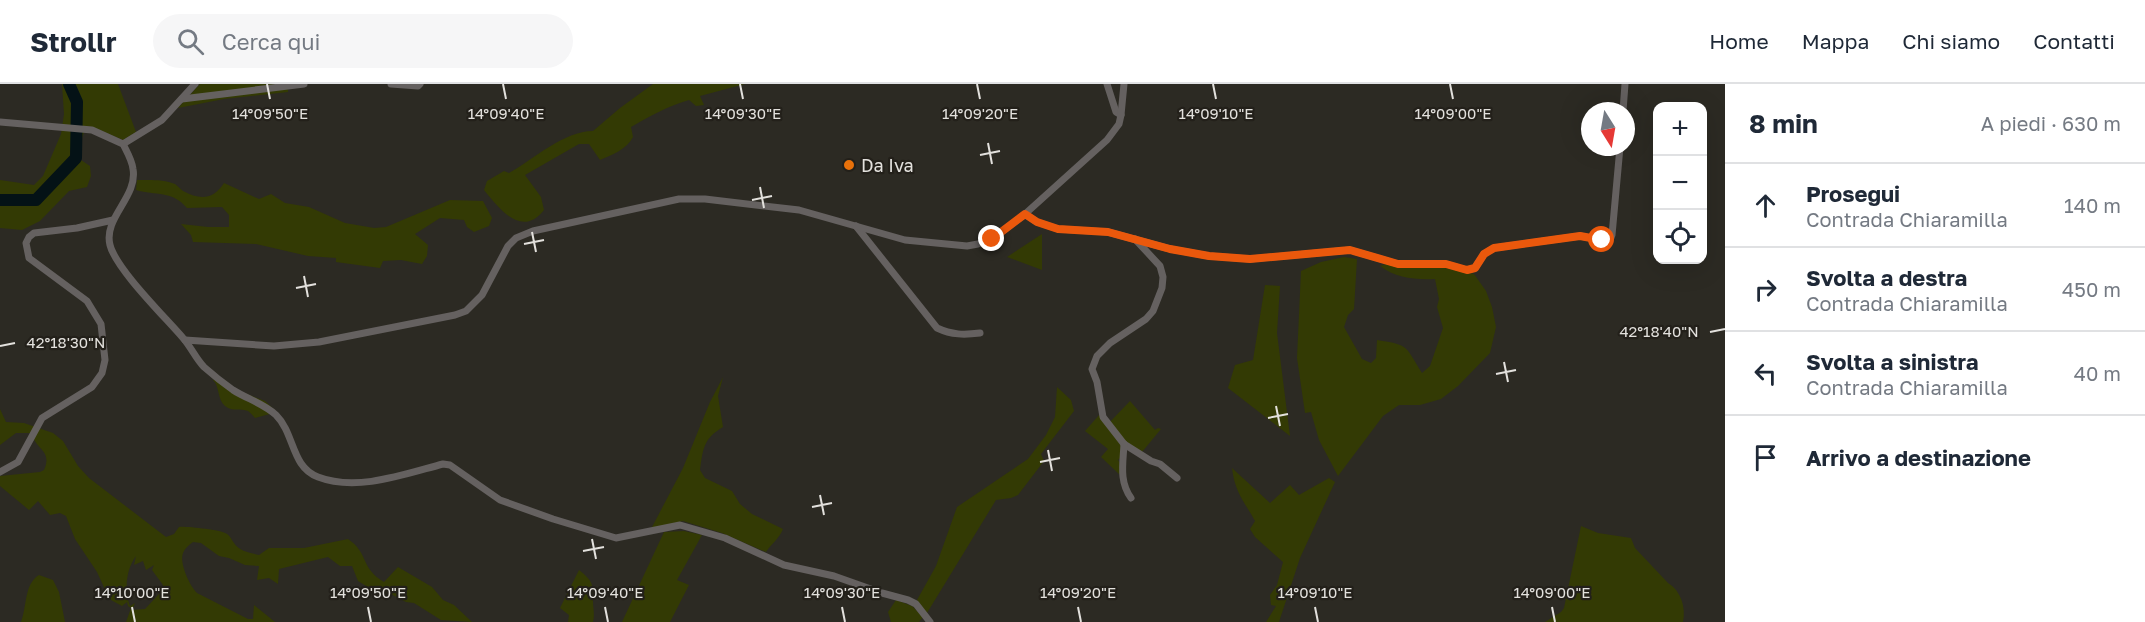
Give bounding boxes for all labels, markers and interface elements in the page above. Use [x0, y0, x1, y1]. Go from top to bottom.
search box [153, 14, 573, 68]
text: Strollr [30, 25, 117, 58]
icon: search [174, 25, 207, 58]
text: Cerca qui [222, 28, 320, 55]
text: Home [1709, 28, 1769, 54]
text: Mappa [1802, 28, 1869, 54]
text: Chi siamo [1902, 28, 2000, 54]
text: Contatti [2033, 28, 2115, 54]
north arrow [1581, 102, 1635, 156]
map controls [1653, 102, 1707, 264]
button: + [1653, 102, 1707, 156]
text: 14°09'50"E [232, 104, 308, 122]
text: 14°09'40"E [468, 104, 544, 122]
text: 14°09'30"E [705, 104, 781, 122]
text: 14°09'20"E [942, 104, 1018, 122]
text: 14°09'10"E [1179, 104, 1253, 122]
text: 14°09'00"E [1415, 104, 1491, 122]
text: 8 min [1749, 108, 1818, 139]
text: A piedi · 630 m [1981, 111, 2121, 135]
place label: Da Iva [861, 154, 914, 176]
button: − [1653, 156, 1707, 210]
marker: Da Iva [842, 158, 856, 172]
text: Prosegui [1806, 180, 1900, 207]
icon: ahead [1749, 189, 1782, 222]
text: 140 m [2064, 193, 2121, 217]
text: Contrada Chiaramilla [1806, 207, 2008, 231]
button: locate [1653, 210, 1707, 264]
route end [978, 225, 1004, 251]
route start [1588, 226, 1614, 252]
text: Svolta a destra [1806, 264, 1967, 291]
icon: right [1749, 273, 1782, 306]
text: 450 m [2062, 277, 2121, 301]
text: Contrada Chiaramilla [1806, 291, 2008, 315]
text: 42°18'40"N [1619, 322, 1699, 340]
text: 42°18'30"N [27, 333, 105, 351]
text: Svolta a sinistra [1806, 348, 1978, 375]
icon: left [1749, 357, 1782, 390]
text: 40 m [2074, 361, 2121, 385]
text: Contrada Chiaramilla [1806, 375, 2008, 399]
icon: arrive [1749, 441, 1782, 474]
text: Arrivo a destinazione [1806, 444, 2031, 471]
text: 14°10'00"E [94, 583, 170, 601]
text: 14°09'50"E [330, 583, 406, 601]
text: 14°09'40"E [567, 583, 643, 601]
text: 14°09'30"E [804, 583, 880, 601]
text: 14°09'20"E [1040, 583, 1116, 601]
text: 14°09'10"E [1278, 583, 1352, 601]
text: 14°09'00"E [1514, 583, 1590, 601]

